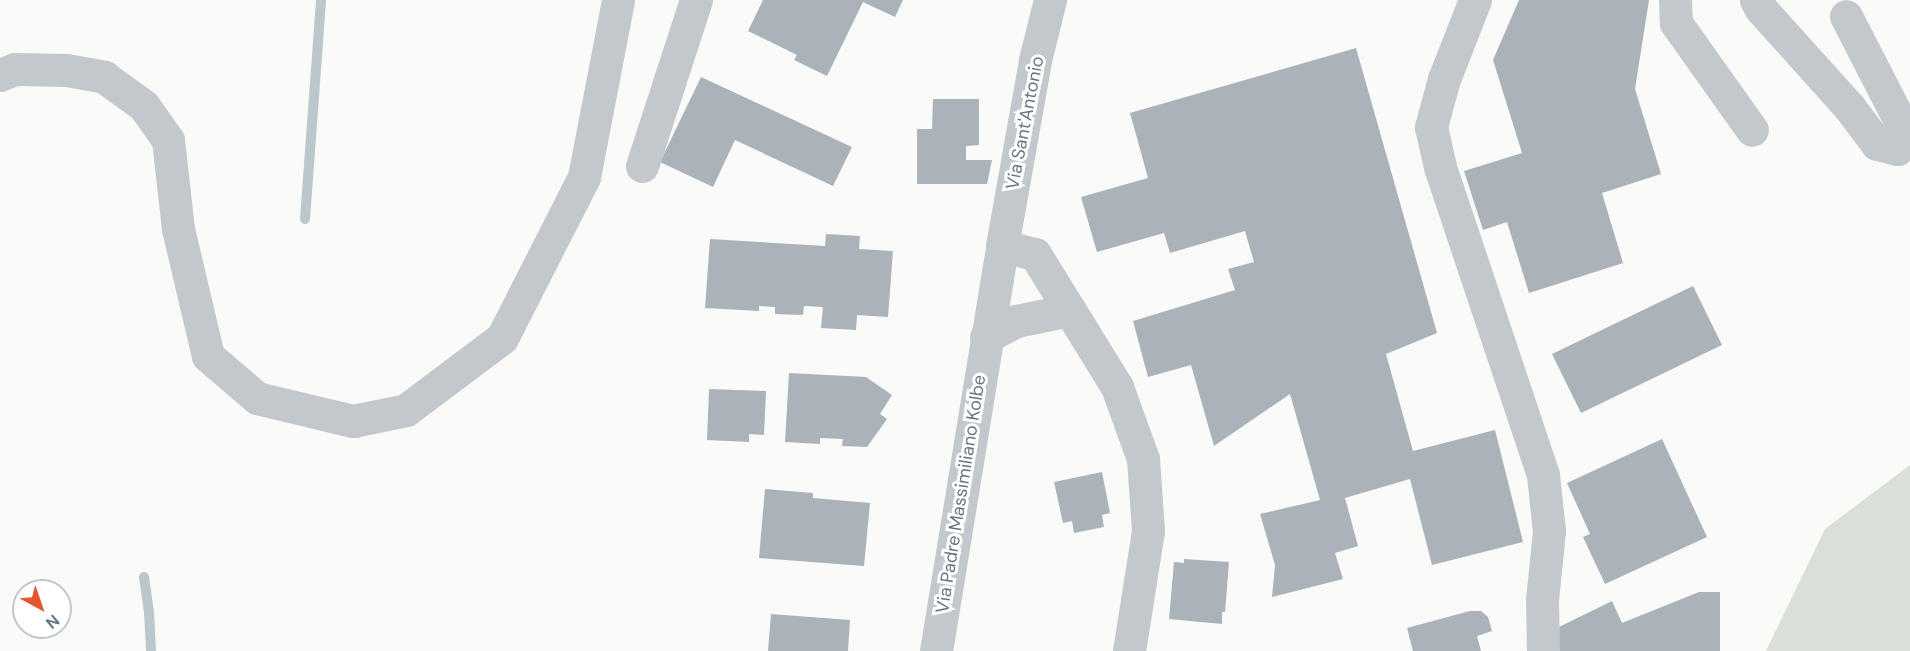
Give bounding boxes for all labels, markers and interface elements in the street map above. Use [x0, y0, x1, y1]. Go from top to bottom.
street label: Via Sant'Antonio [1001, 54, 1049, 192]
street label: Via Padre Massimiliano Kolbe [931, 373, 991, 615]
north arrow [12, 579, 72, 639]
text: N [41, 610, 64, 633]

